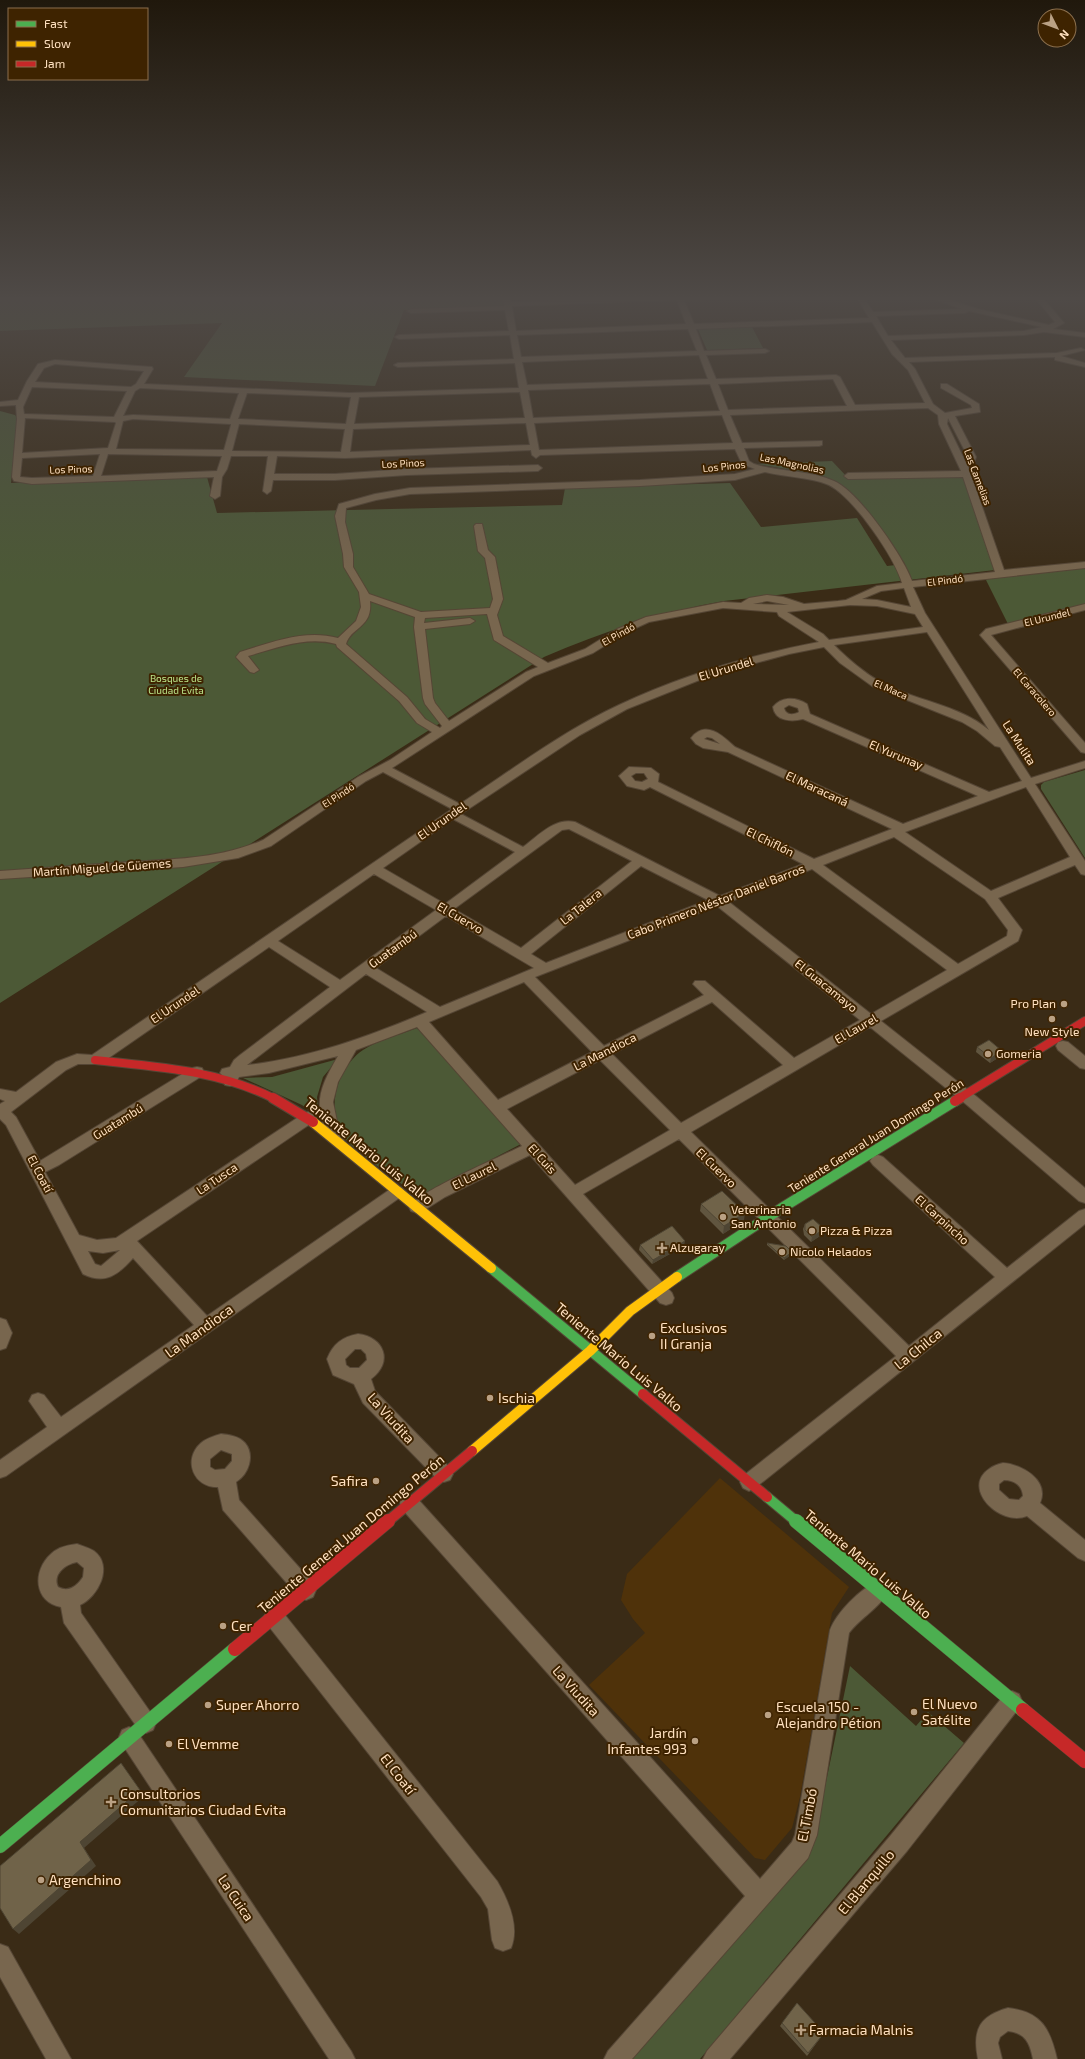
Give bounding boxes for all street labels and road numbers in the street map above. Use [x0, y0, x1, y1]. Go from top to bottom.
street label: Las Camelias [962, 447, 994, 507]
street label: Las Magnolias [759, 450, 825, 476]
street label: Los Pinos [381, 456, 425, 470]
street label: Los Pinos [702, 458, 746, 474]
street label: Los Pinos [49, 462, 93, 476]
street label: El Pindó [926, 572, 964, 588]
street label: El Urundel [1023, 606, 1071, 628]
street label: El Pindó [599, 620, 637, 648]
street label: El Urundel [697, 653, 755, 683]
street label: El Caracolero [1011, 666, 1059, 719]
street label: El Maca [872, 676, 910, 702]
street label: La Mulita [1000, 717, 1039, 767]
street label: El Yurunay [867, 737, 926, 772]
street label: El Maracaná [784, 768, 851, 809]
street label: El Pindó [320, 780, 357, 810]
street label: El Urundel [414, 798, 469, 842]
street label: El Chiflón [744, 824, 797, 859]
street label: Martín Miguel de Güemes [32, 855, 171, 879]
street label: Cabo Primero Néstor Daniel Barros [625, 861, 806, 941]
street label: La Talera [557, 885, 604, 927]
street label: El Cuervo [435, 898, 486, 936]
street label: Guatambú [366, 926, 419, 970]
street label: El Guacamayo [793, 956, 861, 1015]
street label: El Urundel [147, 982, 202, 1026]
street label: El Laurel [832, 1010, 880, 1046]
street label: La Mandioca [571, 1029, 638, 1073]
street label: Teniente General Juan Domingo Perón [785, 1075, 966, 1195]
street label: Teniente Mario Luis Valko [301, 1093, 437, 1208]
street label: Guatambú [90, 1100, 145, 1142]
street label: El Cuis [526, 1140, 560, 1176]
street label: El Cuervo [694, 1145, 740, 1190]
street label: El Coatí [25, 1152, 57, 1196]
street label: El Laurel [449, 1158, 498, 1192]
street label: La Tusca [193, 1159, 240, 1197]
street label: El Carpincho [913, 1191, 973, 1247]
street label: Teniente Mario Luis Valko [552, 1298, 686, 1415]
street label: La Mandioca [161, 1300, 236, 1361]
street label: La Chilca [890, 1324, 945, 1373]
street label: La Viudita [364, 1389, 418, 1446]
street label: Teniente General Juan Domingo Perón [254, 1451, 447, 1617]
street label: Teniente Mario Luis Valko [801, 1505, 935, 1622]
street label: La Viudita [549, 1662, 603, 1719]
street label: El Coatí [377, 1750, 420, 1798]
street label: El Timbó [793, 1787, 820, 1843]
street label: El Blanquillo [834, 1846, 898, 1917]
street label: La Cuica [215, 1871, 258, 1924]

